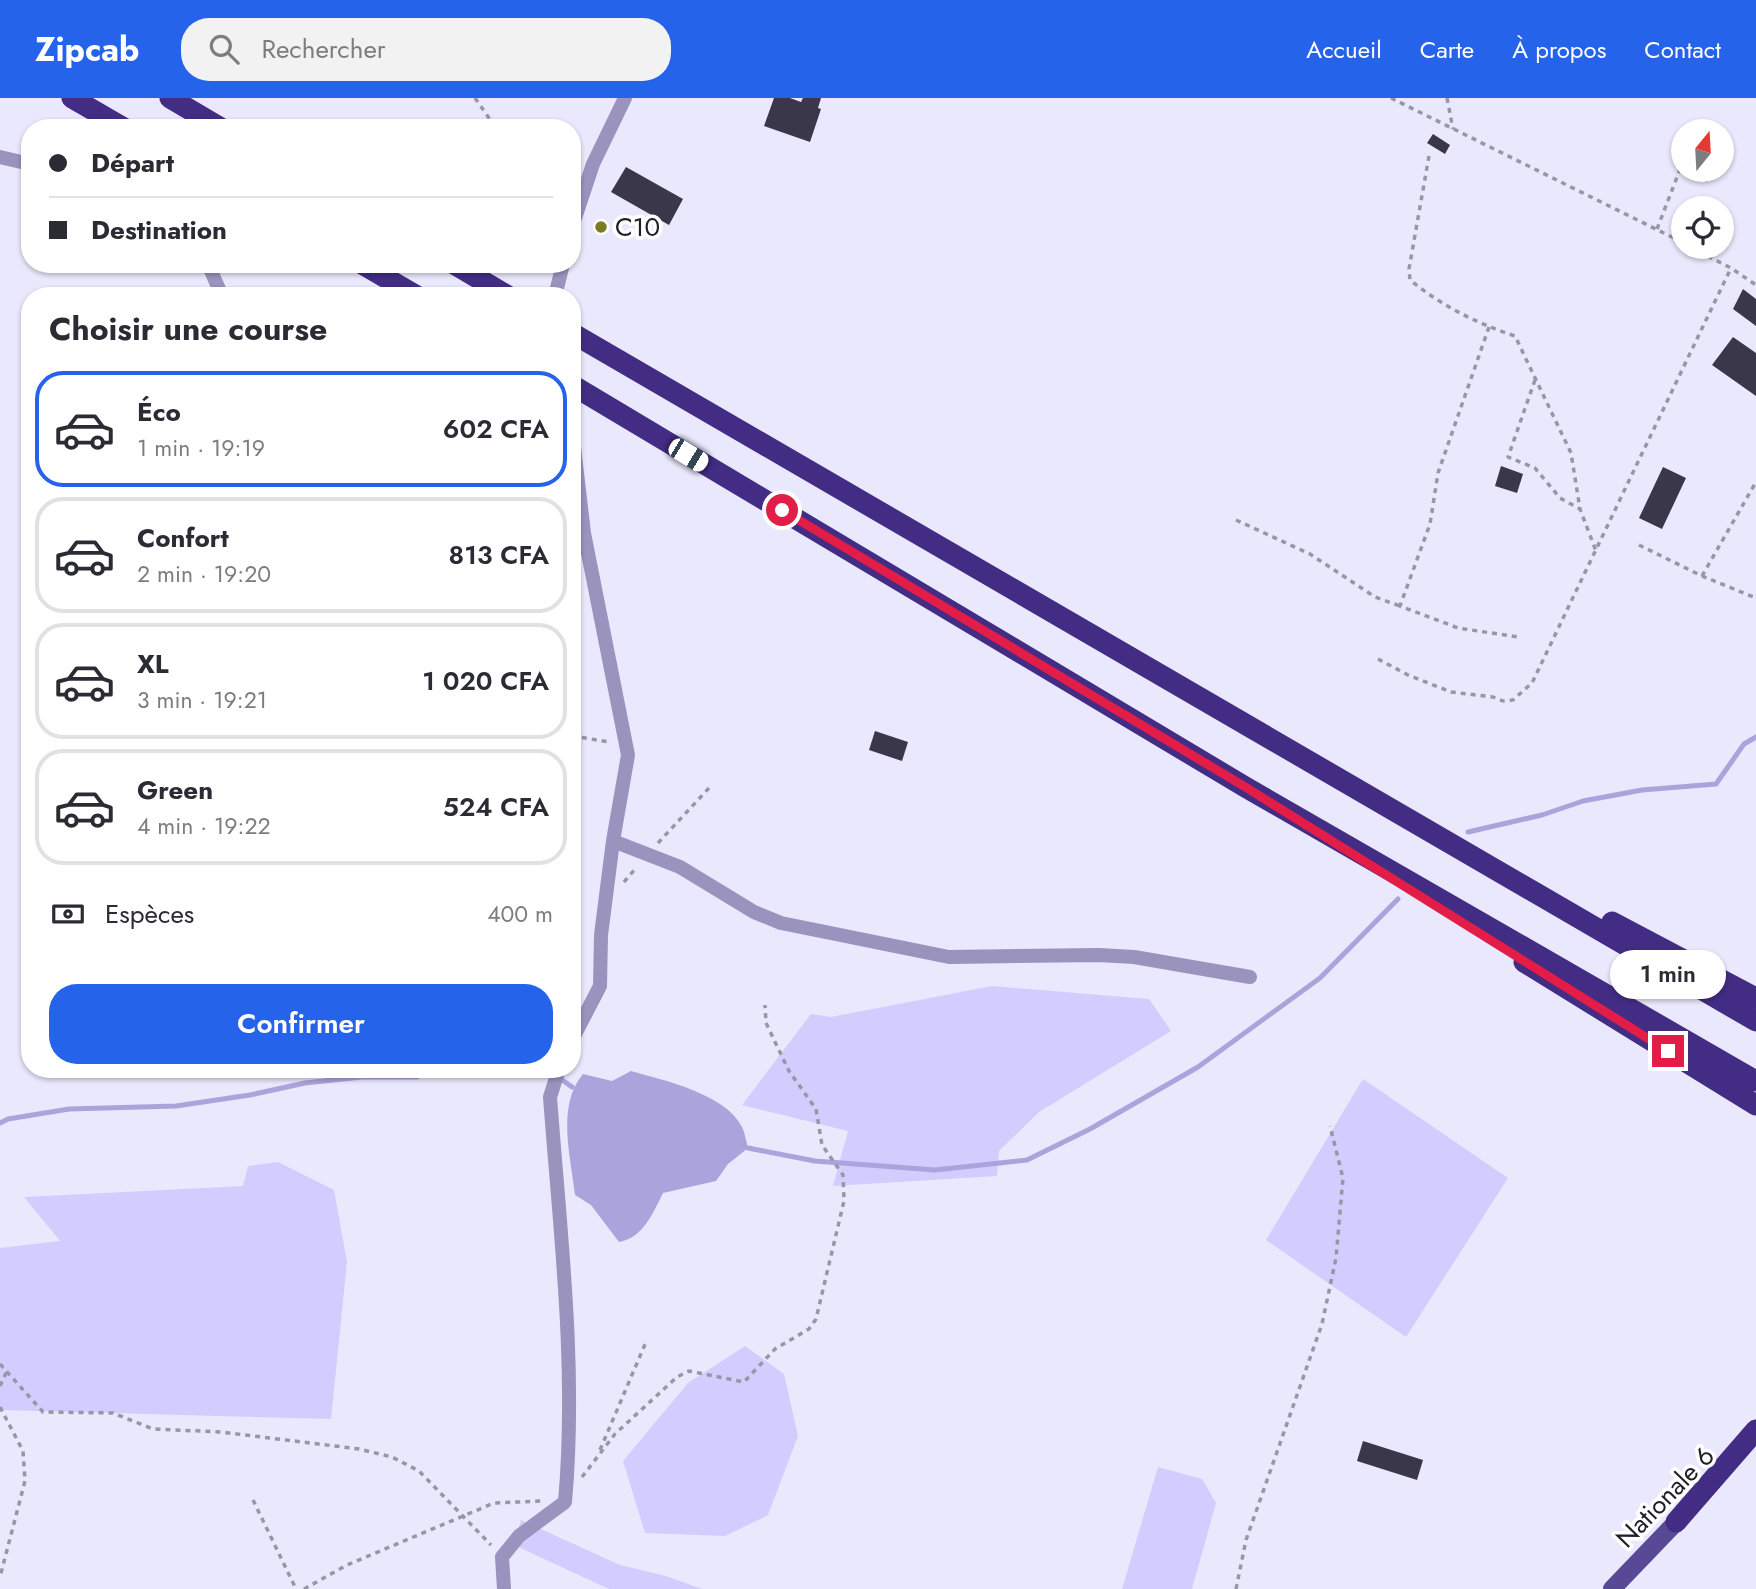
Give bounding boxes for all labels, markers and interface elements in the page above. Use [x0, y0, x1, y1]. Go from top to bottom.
search box [181, 18, 671, 81]
text: Zipcab [35, 26, 139, 73]
icon: search [205, 30, 243, 68]
text: Rechercher [261, 30, 386, 68]
text: Accueil [1306, 32, 1382, 67]
text: Carte [1420, 32, 1474, 67]
text: À propos [1512, 32, 1606, 67]
text: Contact [1644, 32, 1721, 67]
north arrow [1671, 119, 1734, 182]
map controls [1671, 119, 1734, 259]
text: Départ [91, 144, 174, 182]
button: locate [1671, 196, 1734, 259]
place label: C10 [615, 208, 660, 246]
text: Destination [91, 211, 227, 249]
marker: C10 [593, 219, 609, 235]
text: Choisir une course [49, 306, 327, 352]
text: Éco [137, 393, 181, 431]
icon: car [53, 398, 116, 461]
text: 602 CFA [443, 410, 549, 448]
text: 1 min · 19:19 [137, 431, 265, 465]
car [665, 435, 712, 475]
route start [766, 494, 798, 526]
text: Confort [137, 519, 229, 557]
icon: car [53, 524, 116, 587]
text: 813 CFA [449, 536, 549, 574]
text: 2 min · 19:20 [137, 557, 271, 591]
text: XL [137, 645, 169, 683]
icon: car [53, 650, 116, 713]
text: 1 020 CFA [422, 662, 549, 700]
text: 3 min · 19:21 [137, 683, 267, 717]
text: Green [137, 771, 213, 809]
icon: car [53, 776, 116, 839]
text: 524 CFA [443, 788, 549, 826]
text: 4 min · 19:22 [137, 809, 271, 843]
icon: cash [49, 895, 87, 933]
text: Espèces [105, 895, 194, 933]
text: 400 m [487, 897, 553, 931]
callout: 1 min [1610, 950, 1726, 998]
text: 1 min [1640, 957, 1696, 991]
button: Confirmer [49, 984, 553, 1064]
route end [1652, 1035, 1684, 1067]
street label: Nationale 6 [1607, 1438, 1723, 1556]

